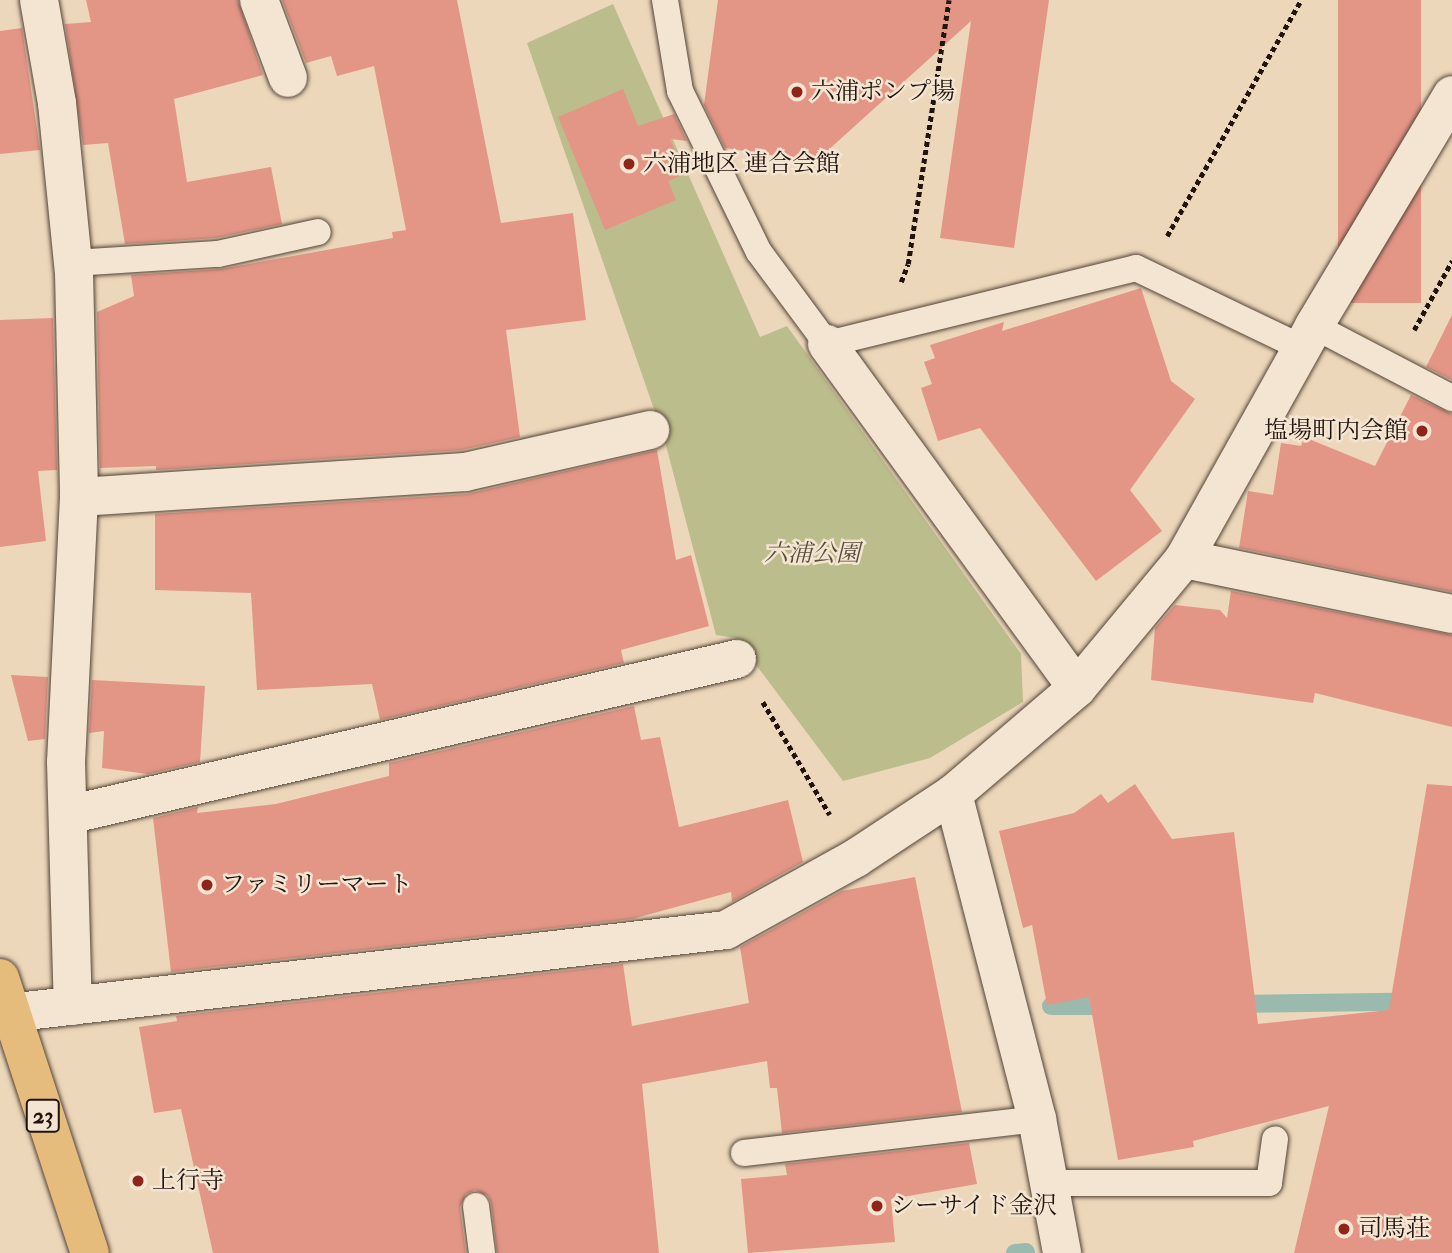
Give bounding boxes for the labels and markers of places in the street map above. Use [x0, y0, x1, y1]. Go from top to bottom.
place label: 六浦ポンプ場 [811, 78, 955, 106]
marker: 六浦ポンプ場 [789, 84, 805, 100]
place label: 六浦地区 連合会館 [643, 150, 840, 178]
marker: 六浦地区 連合会館 [621, 156, 637, 172]
place label: 塩場町内会館 [1264, 417, 1408, 445]
marker: 塩場町内会館 [1414, 423, 1430, 439]
place label: ファミリーマート [221, 871, 413, 899]
marker: ファミリーマート [199, 877, 215, 893]
place label: 上行寺 [152, 1167, 224, 1195]
marker: 上行寺 [130, 1173, 146, 1189]
place label: シーサイド金沢 [891, 1192, 1059, 1220]
marker: シーサイド金沢 [869, 1198, 885, 1214]
place label: 司馬荘 [1358, 1215, 1430, 1243]
marker: 司馬荘 [1336, 1221, 1352, 1237]

